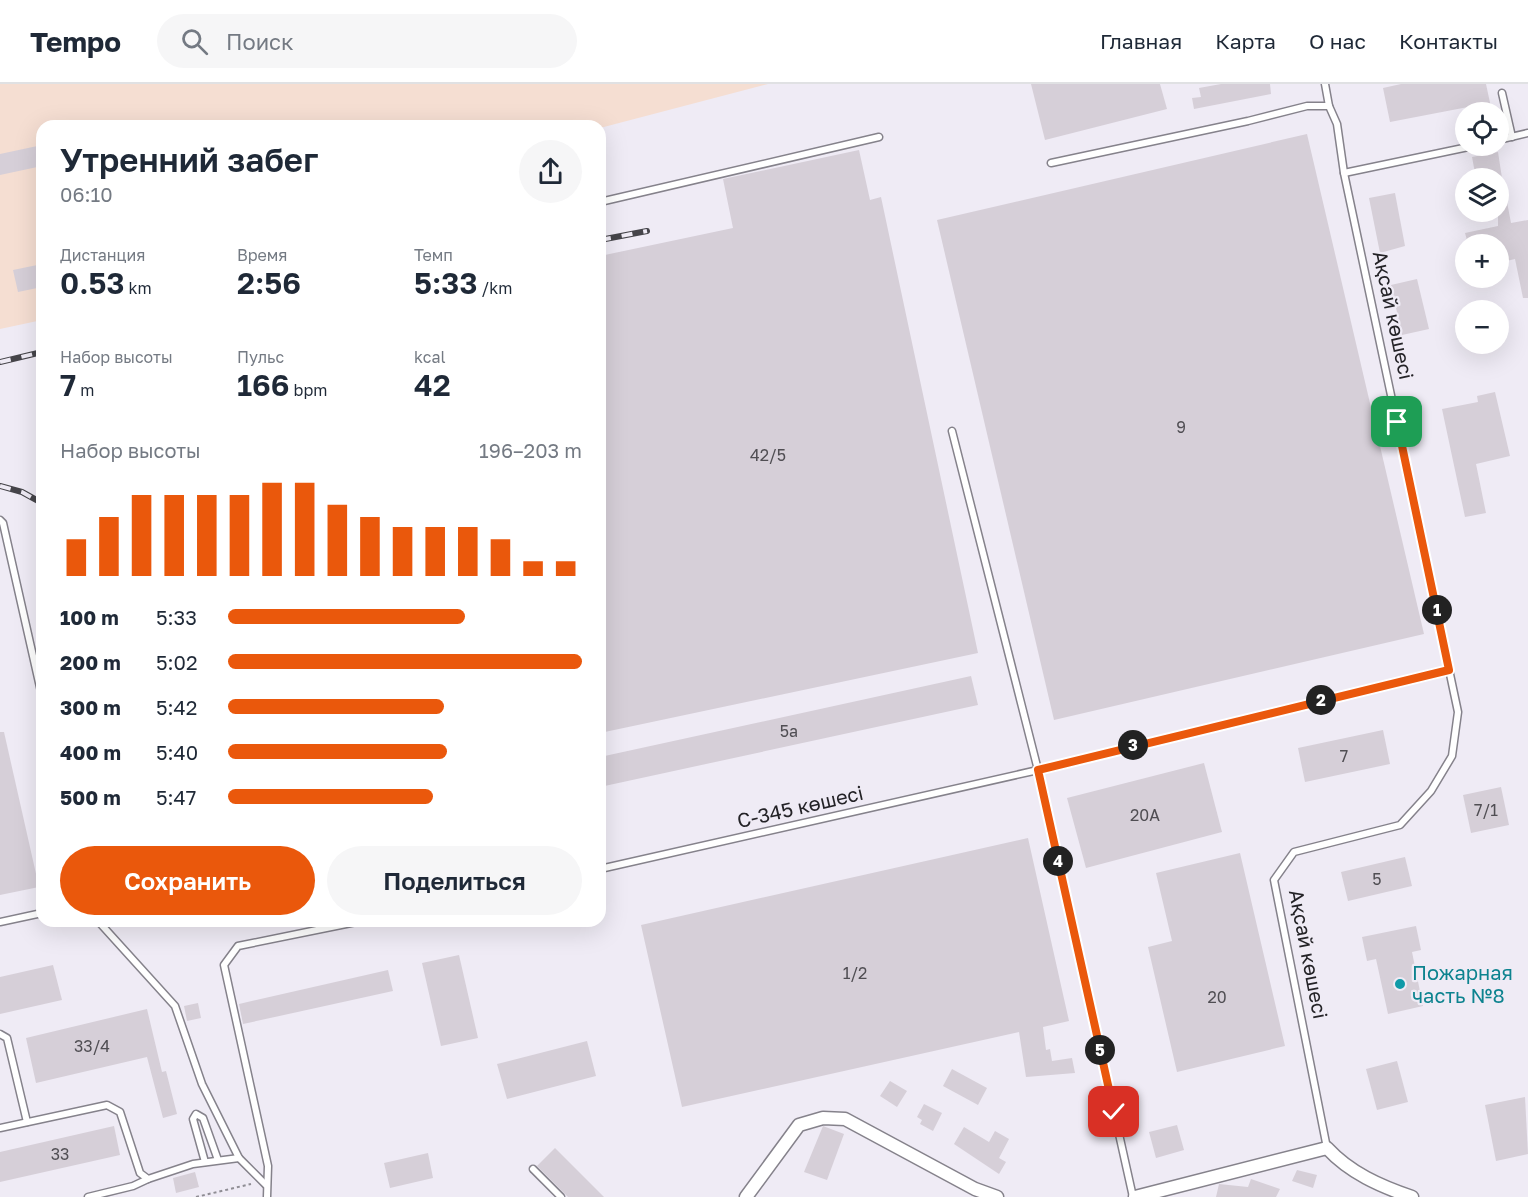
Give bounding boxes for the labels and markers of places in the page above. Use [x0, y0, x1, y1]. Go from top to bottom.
pin [1371, 396, 1422, 447]
pin: 1 [1422, 595, 1452, 625]
pin: 2 [1306, 685, 1336, 715]
pin: 3 [1118, 730, 1148, 760]
pin: 4 [1043, 846, 1073, 876]
place label: Пожарная часть №8 [1412, 960, 1513, 1007]
marker: Пожарная часть №8 [1393, 977, 1407, 991]
pin: 5 [1085, 1035, 1115, 1065]
pin [1088, 1086, 1139, 1137]

